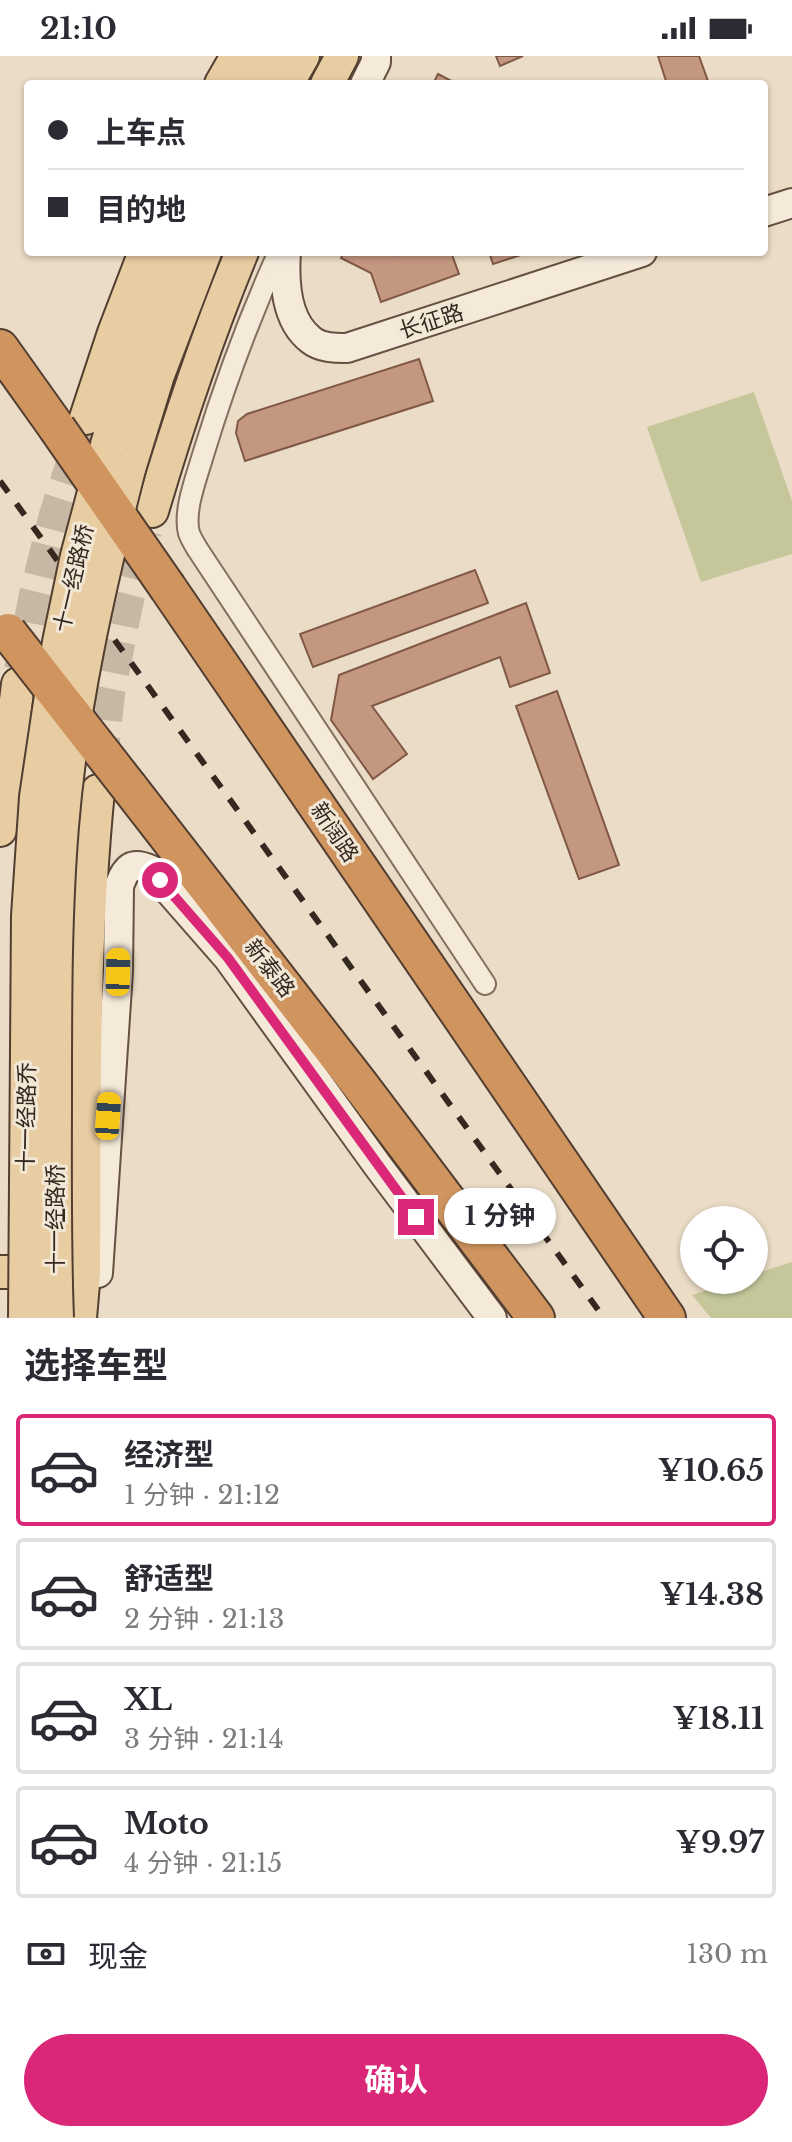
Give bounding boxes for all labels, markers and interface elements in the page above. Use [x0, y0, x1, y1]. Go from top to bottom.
text: 21:10 [40, 10, 117, 47]
text: 上车点 [96, 114, 186, 151]
text: 目的地 [96, 191, 186, 228]
street label: 长征路 [396, 298, 467, 345]
street label: 十一经路桥 [48, 521, 99, 635]
street label: 新阔路 [305, 797, 364, 867]
route start [142, 862, 178, 898]
street label: 新泰路 [239, 934, 301, 1003]
car [106, 948, 130, 996]
street label: 十一经路乔 [12, 1062, 41, 1172]
car [94, 1091, 122, 1141]
street label: 十一经路桥 [42, 1164, 69, 1274]
callout: 1 分钟 [444, 1189, 556, 1245]
route end [398, 1199, 434, 1235]
text: 1 分钟 [465, 1200, 535, 1232]
map controls [680, 1206, 768, 1294]
button: locate [680, 1206, 768, 1294]
text: 选择车型 [24, 1343, 168, 1388]
icon: car [28, 1434, 100, 1506]
text: 经济型 [124, 1436, 214, 1473]
text: ¥10.65 [658, 1452, 764, 1489]
text: 1 分钟 · 21:12 [124, 1479, 280, 1511]
icon: car [28, 1558, 100, 1630]
text: 舒适型 [124, 1560, 214, 1597]
text: ¥14.38 [660, 1576, 764, 1613]
text: 2 分钟 · 21:13 [124, 1603, 284, 1635]
text: XL [124, 1681, 172, 1718]
icon: car [28, 1682, 100, 1754]
text: ¥18.11 [672, 1700, 764, 1737]
text: 3 分钟 · 21:14 [124, 1723, 284, 1755]
text: Moto [124, 1805, 209, 1842]
icon: car [28, 1806, 100, 1878]
text: ¥9.97 [676, 1824, 764, 1861]
text: 4 分钟 · 21:15 [124, 1847, 282, 1879]
icon: cash [24, 1932, 68, 1976]
text: 现金 [88, 1938, 148, 1975]
text: 130 m [686, 1938, 768, 1970]
button: 确认 [24, 2034, 768, 2126]

